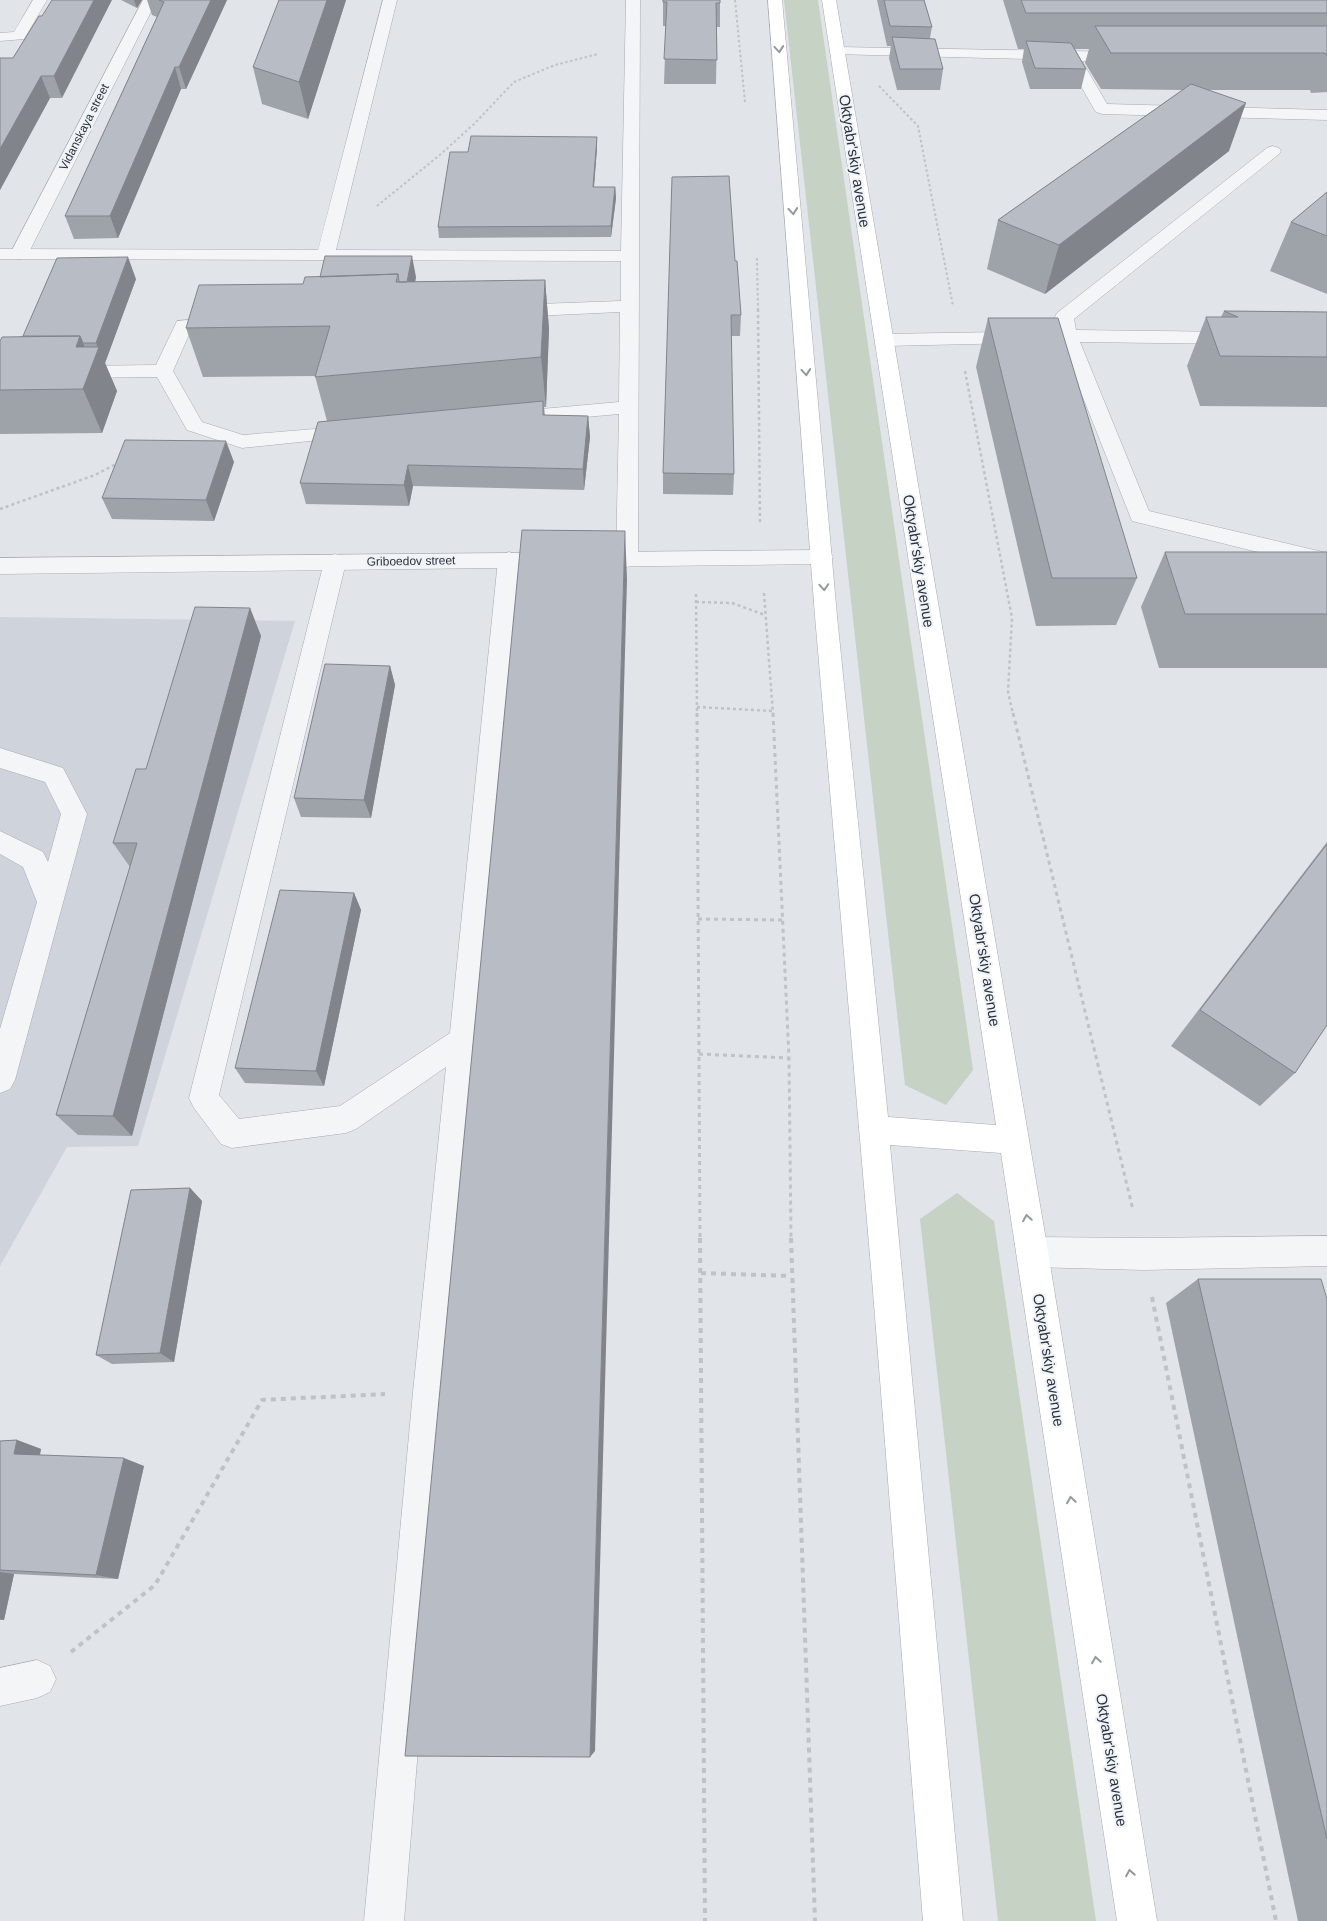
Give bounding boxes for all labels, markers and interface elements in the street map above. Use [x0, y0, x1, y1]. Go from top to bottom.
one-way arrow [773, 45, 784, 53]
street label: Vidanskaya street [56, 81, 112, 173]
street label: Oktyabr'skiy avenue [836, 93, 874, 229]
one-way arrow [787, 207, 798, 215]
one-way arrow [801, 369, 812, 377]
street label: Oktyabr'skiy avenue [900, 493, 938, 629]
street label: Griboedov street [367, 553, 456, 569]
one-way arrow [819, 583, 830, 591]
street label: Oktyabr'skiy avenue [966, 892, 1004, 1028]
one-way arrow [1022, 1214, 1033, 1222]
street label: Oktyabr'skiy avenue [1030, 1292, 1068, 1428]
one-way arrow [1067, 1496, 1077, 1504]
one-way arrow [1092, 1656, 1102, 1665]
street label: Oktyabr'skiy avenue [1093, 1692, 1131, 1828]
one-way arrow [1125, 1869, 1135, 1877]

